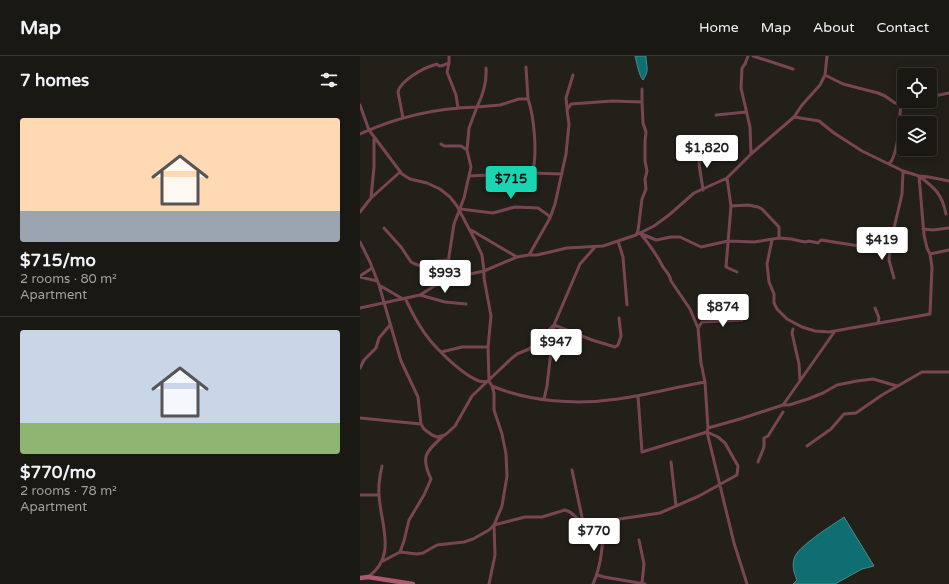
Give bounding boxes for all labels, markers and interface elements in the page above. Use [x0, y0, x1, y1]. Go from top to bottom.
text: Map [20, 17, 61, 39]
text: Home [699, 19, 739, 36]
text: Map [761, 19, 791, 36]
text: About [813, 19, 855, 36]
text: Contact [877, 19, 929, 36]
map controls [897, 68, 937, 156]
button: locate [897, 68, 937, 108]
icon: filters [318, 69, 340, 91]
text: 7 homes [20, 70, 89, 91]
button: layers [897, 116, 937, 156]
pin: $1,820 [674, 135, 740, 169]
text: $1,820 [685, 140, 729, 156]
icon: home [144, 144, 216, 216]
pin: $715 [487, 166, 535, 200]
text: $715 [495, 171, 527, 187]
pin: $419 [858, 227, 906, 261]
text: $419 [866, 232, 898, 248]
text: $715/mo [20, 250, 96, 271]
pin: $993 [421, 260, 469, 294]
text: $993 [429, 265, 461, 281]
text: 2 rooms · 80 m² [20, 271, 117, 287]
text: Apartment [20, 287, 87, 303]
pin: $874 [699, 294, 747, 328]
text: $874 [707, 299, 739, 315]
pin: $947 [532, 329, 580, 363]
text: $947 [540, 334, 572, 350]
icon: home [144, 356, 216, 428]
text: $770/mo [20, 462, 96, 483]
text: 2 rooms · 78 m² [20, 483, 117, 499]
text: Apartment [20, 499, 87, 515]
pin: $770 [570, 518, 618, 552]
text: $770 [578, 523, 610, 539]

